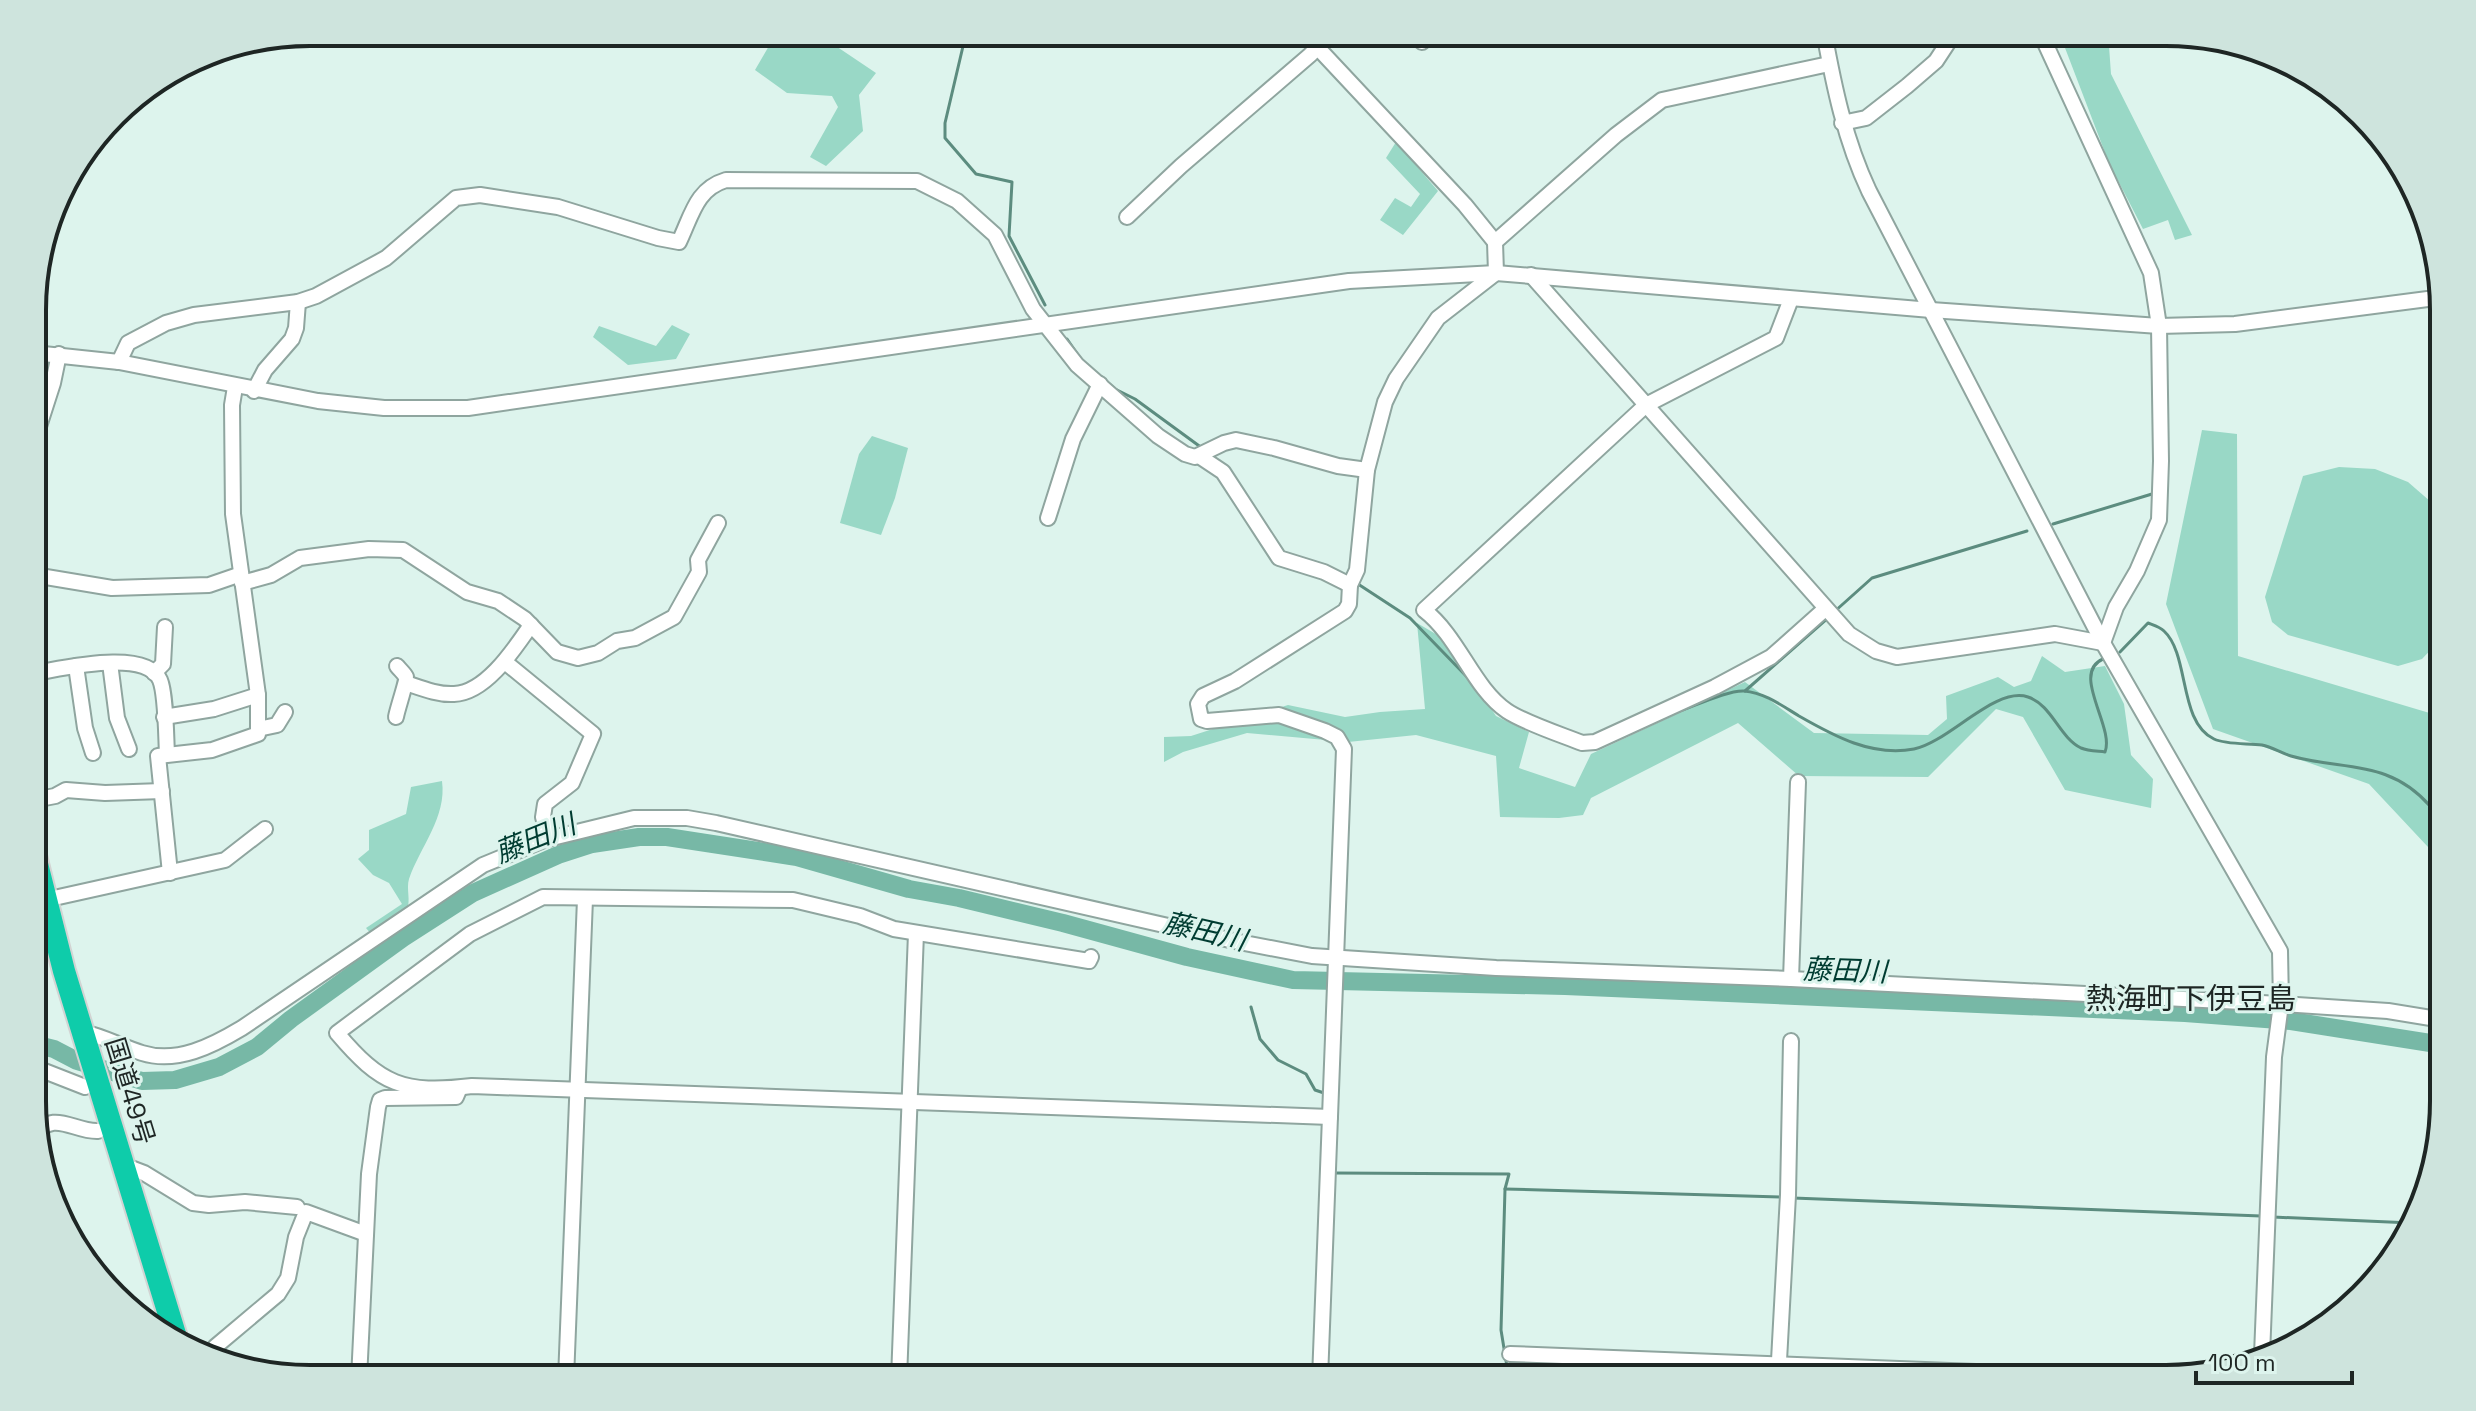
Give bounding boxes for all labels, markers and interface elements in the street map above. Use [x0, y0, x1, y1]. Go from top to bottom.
water label: 藤田川 [489, 804, 583, 870]
water label: 藤田川 [1160, 904, 1253, 959]
water label: 藤田川 [1802, 951, 1891, 990]
district label: 熱海町下伊豆島 [2086, 979, 2296, 1018]
street label: 国道49号 [98, 1033, 162, 1149]
scale bar [2196, 1335, 2352, 1385]
text: 100 m [2208, 1347, 2276, 1378]

